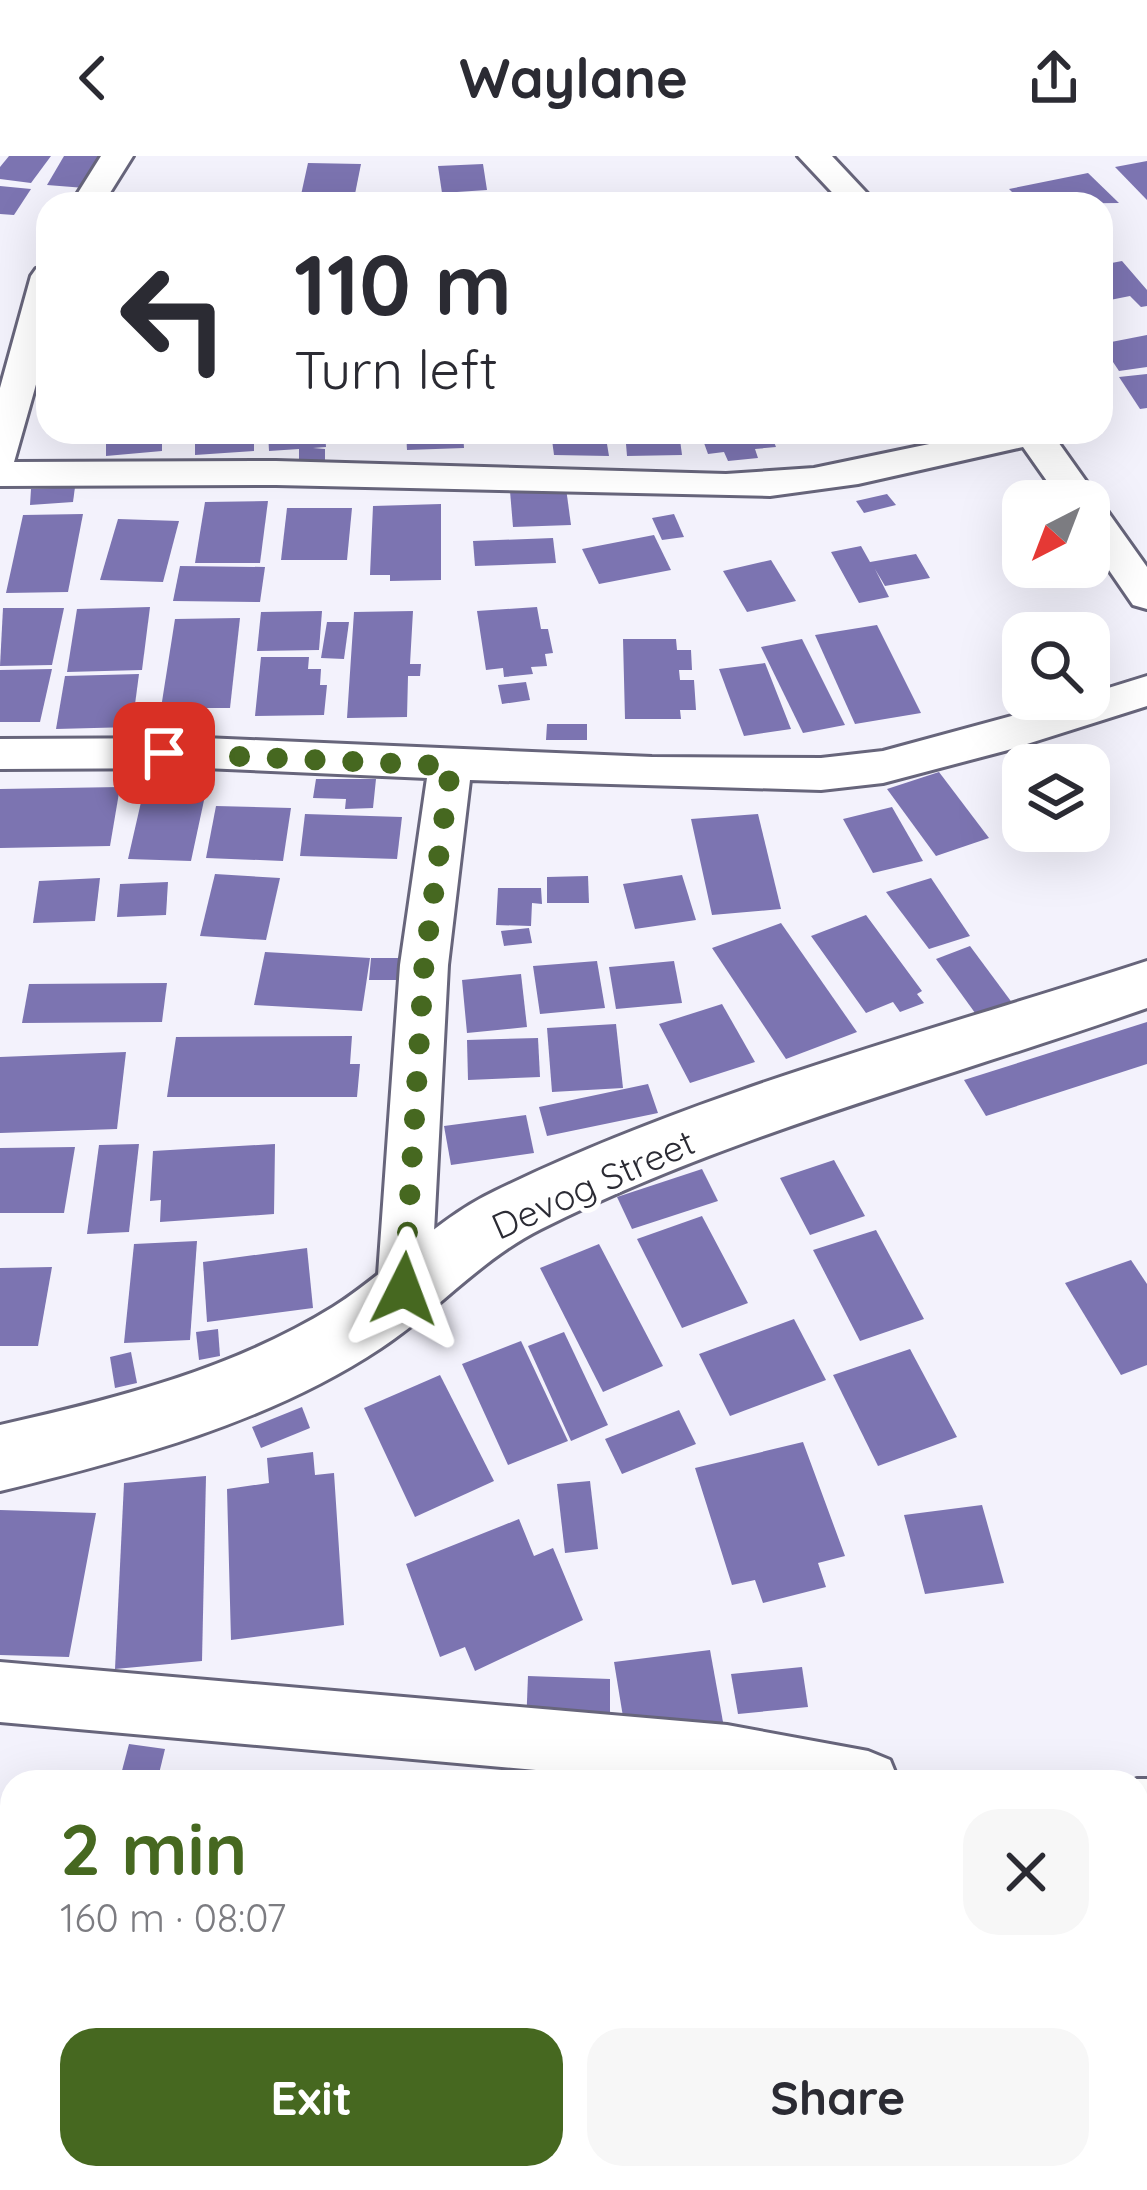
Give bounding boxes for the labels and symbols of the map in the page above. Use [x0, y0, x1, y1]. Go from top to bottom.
north arrow [1002, 480, 1110, 588]
pin [113, 702, 215, 804]
street label: Devog Street [484, 1119, 701, 1248]
position arrow [341, 1226, 467, 1352]

